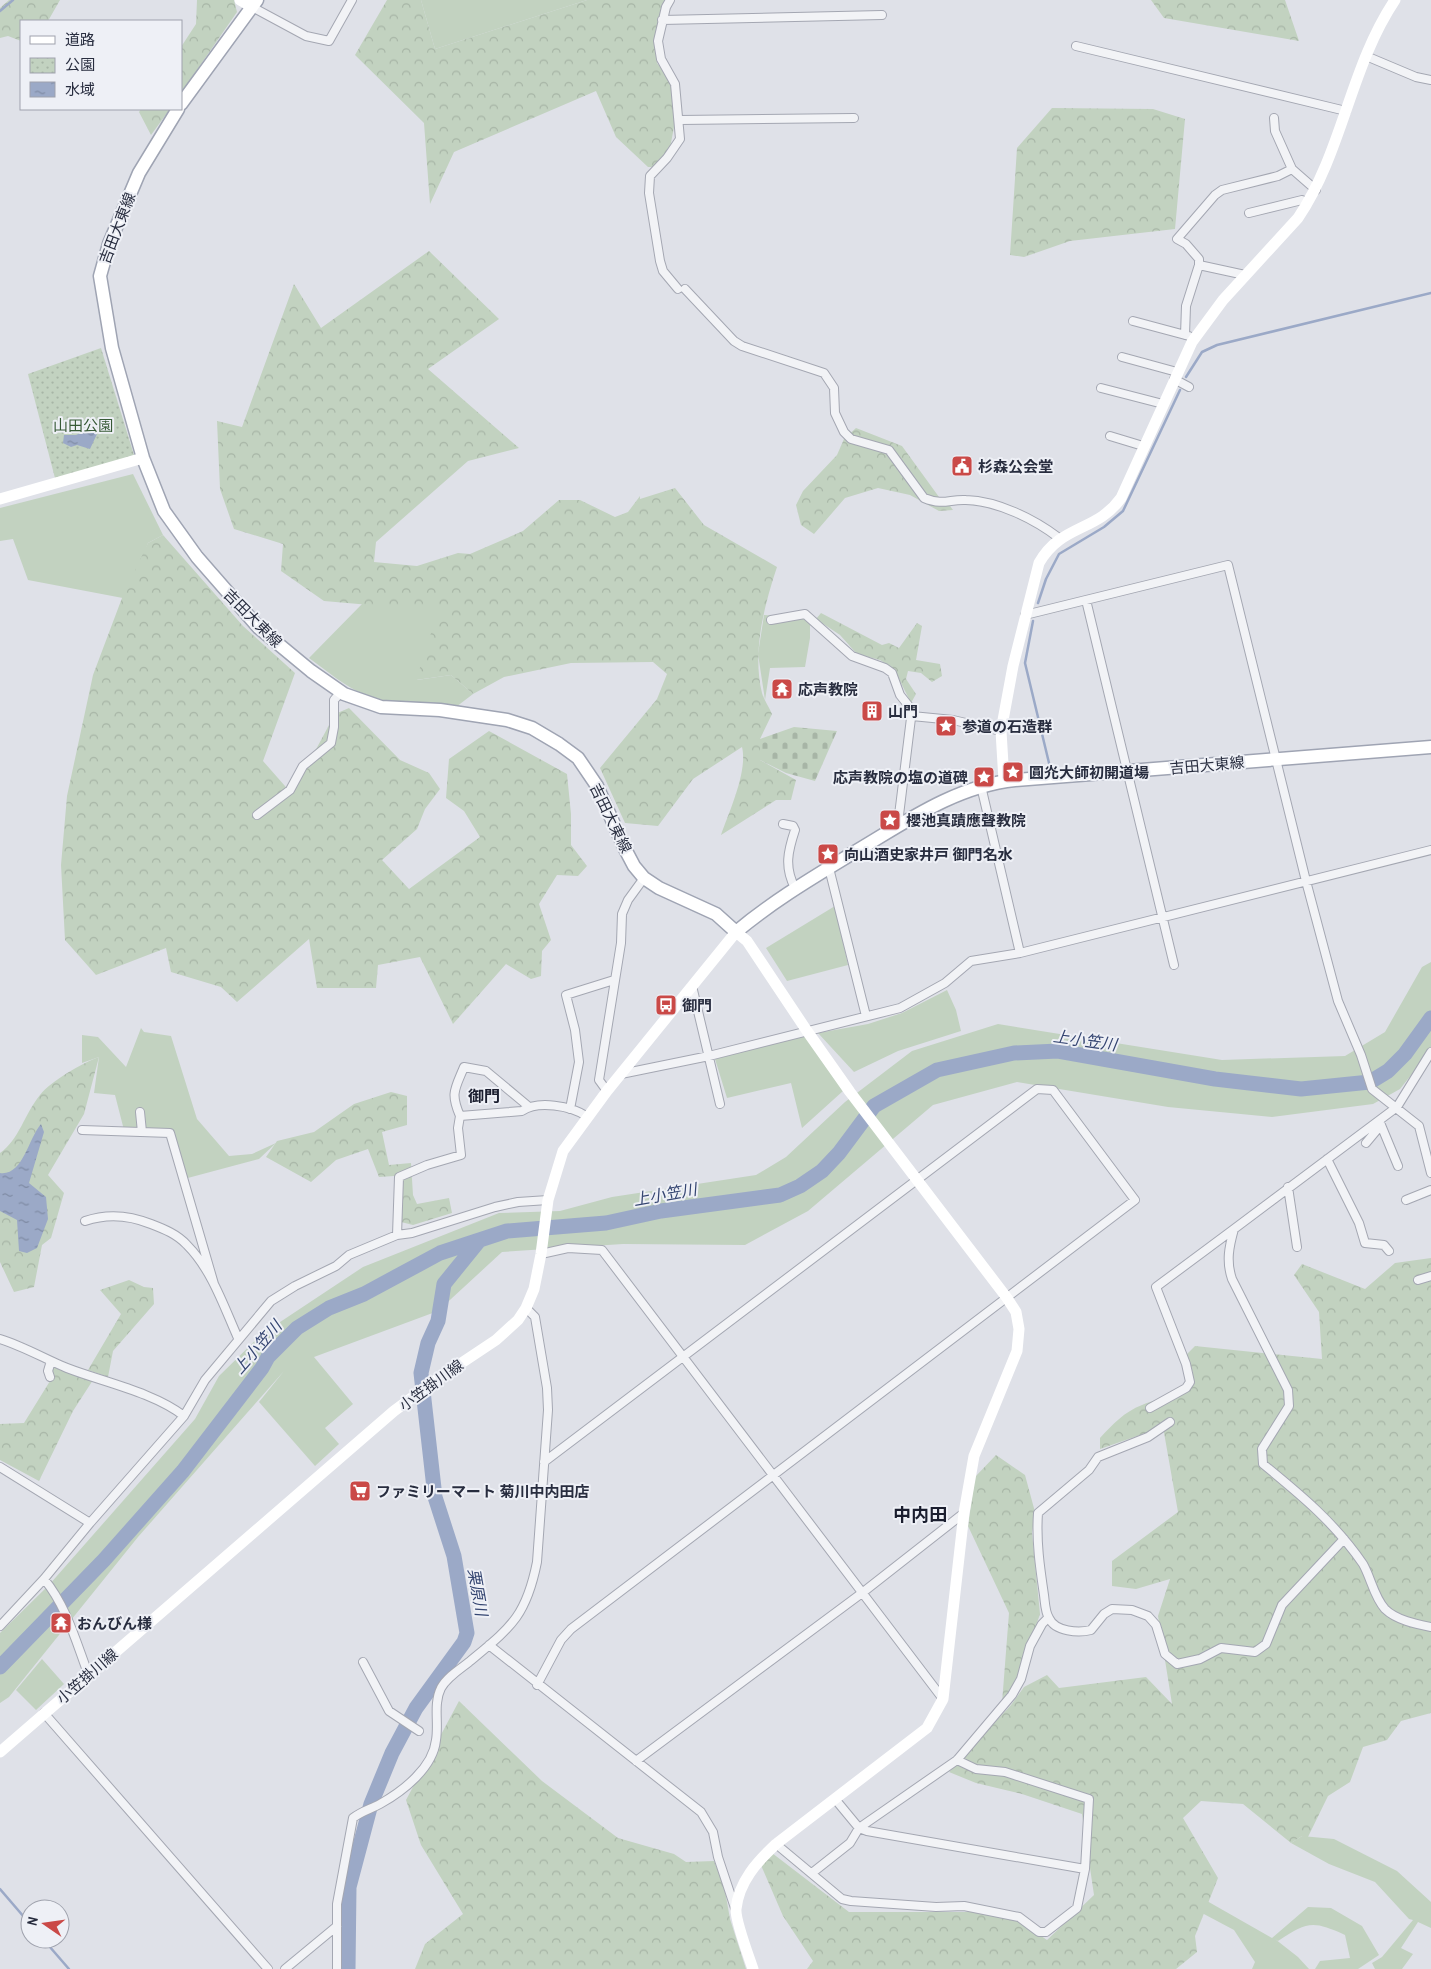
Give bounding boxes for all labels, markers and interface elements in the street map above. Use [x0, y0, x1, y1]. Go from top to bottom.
legend [20, 20, 182, 110]
text: 道路 [65, 29, 95, 50]
text: 公園 [65, 54, 95, 75]
text: 水域 [65, 79, 95, 100]
street label: 吉田大東線 [94, 189, 140, 267]
park label: 山田公園 [53, 415, 113, 436]
public building icon: 杉森公会堂 [950, 454, 974, 478]
place label: 杉森公会堂 [978, 456, 1053, 477]
street label: 吉田大東線 [219, 584, 287, 652]
temple icon: 応声教院 [770, 677, 794, 701]
place label: 応声教院 [798, 679, 858, 700]
building icon: 山門 [860, 699, 884, 723]
place label: 山門 [888, 701, 918, 722]
place icon: 参道の石造群 [934, 714, 958, 738]
place label: 参道の石造群 [962, 716, 1052, 737]
street label: 吉田大東線 [1169, 751, 1245, 779]
place icon: 圓灮大師初開道場 [1001, 760, 1025, 784]
place label: 圓灮大師初開道場 [1029, 762, 1149, 783]
place icon: 応声教院の塩の道碑 [972, 765, 996, 789]
place label: 応声教院の塩の道碑 [833, 767, 968, 788]
street label: 吉田大東線 [585, 780, 637, 856]
place icon: 櫻池真蹟應聲教院 [878, 808, 902, 832]
place label: 櫻池真蹟應聲教院 [906, 810, 1026, 831]
place icon: 向山酒史家井戸 御門名水 [816, 842, 840, 866]
place label: 向山酒史家井戸 御門名水 [844, 844, 1012, 865]
bus stop icon: 御門 [654, 993, 678, 1017]
place label: 御門 [682, 995, 712, 1016]
water label: 上小笠川 [1052, 1025, 1120, 1056]
district label: 御門 [468, 1085, 500, 1107]
water label: 上小笠川 [632, 1177, 700, 1210]
water label: 上小笠川 [228, 1314, 288, 1378]
street label: 小笠掛川線 [394, 1354, 468, 1416]
supermarket icon: ファミリーマート 菊川中内田店 [348, 1479, 372, 1503]
place label: ファミリーマート 菊川中内田店 [376, 1481, 589, 1502]
district label: 中内田 [893, 1502, 947, 1527]
water label: 栗原川 [463, 1566, 493, 1620]
temple icon: おんびん様 [49, 1611, 73, 1635]
place label: おんびん様 [77, 1613, 152, 1634]
street label: 小笠掛川線 [52, 1643, 122, 1709]
north arrow [20, 1899, 70, 1949]
text: N [23, 1915, 42, 1927]

